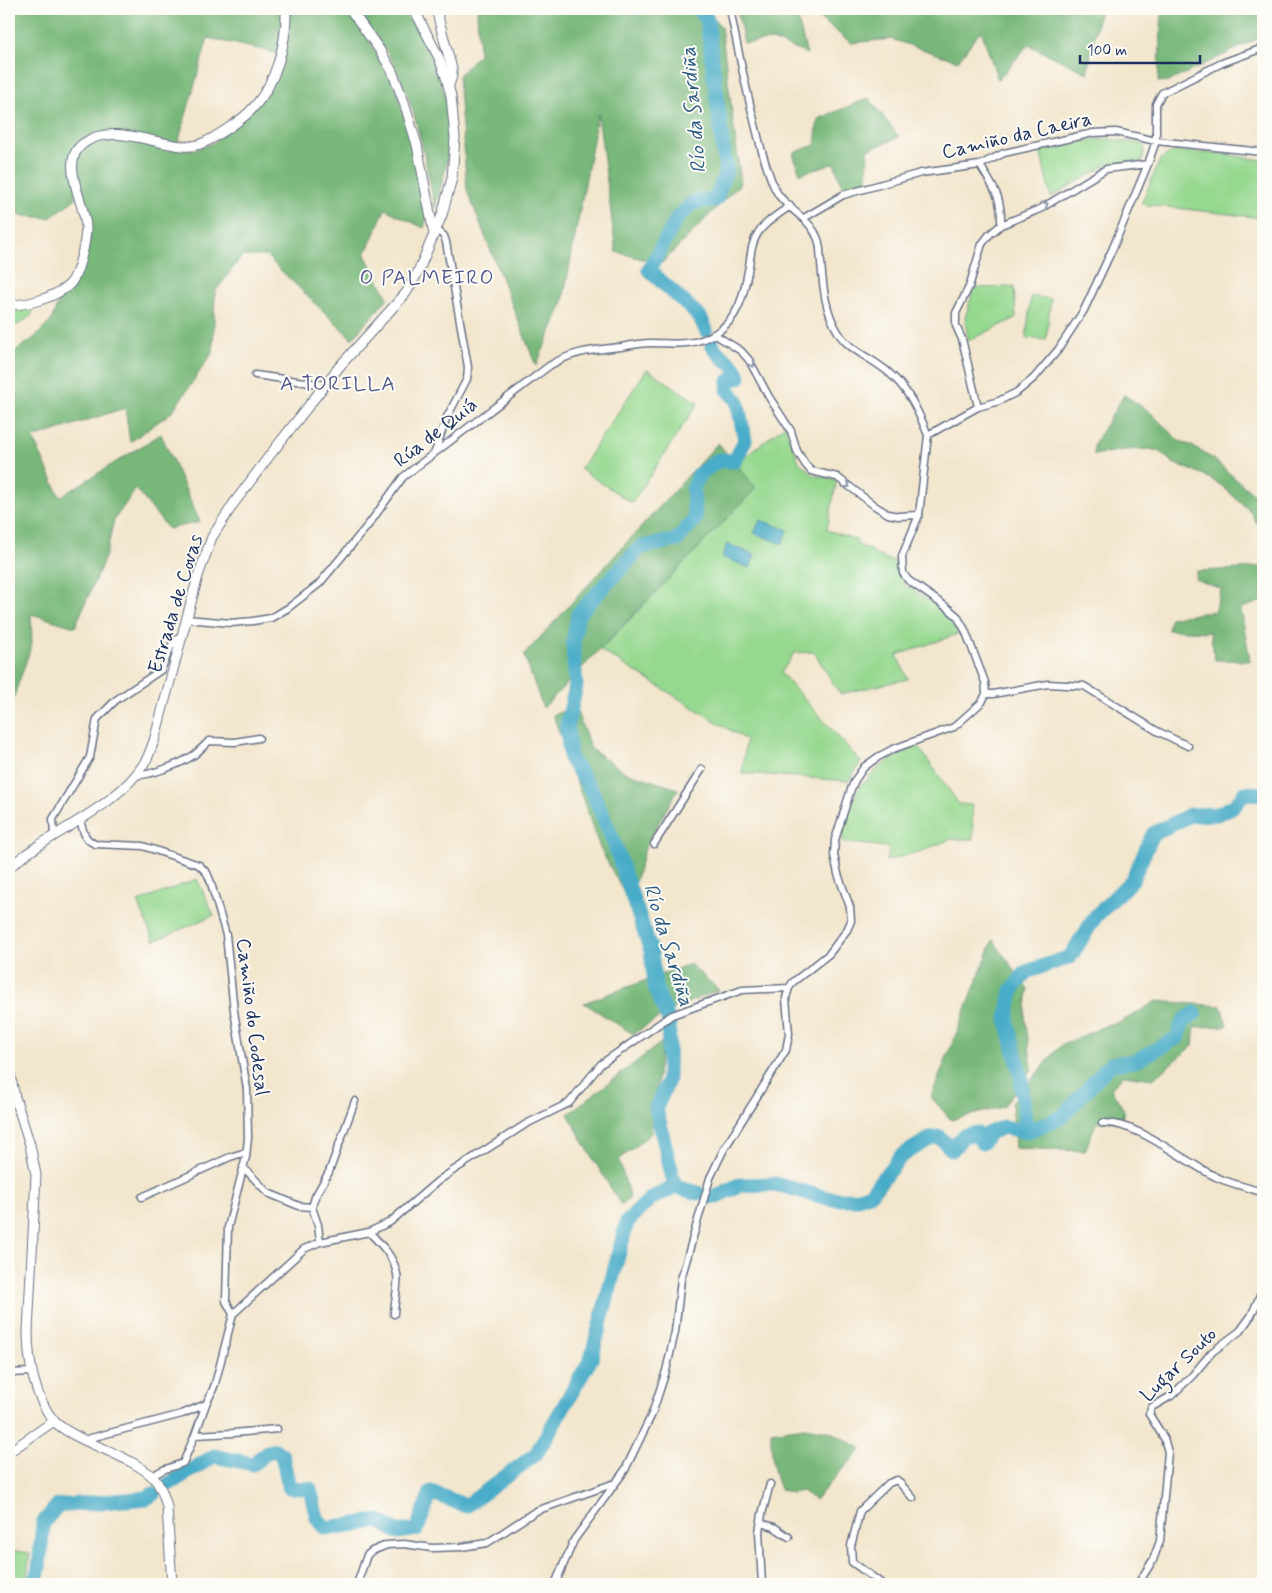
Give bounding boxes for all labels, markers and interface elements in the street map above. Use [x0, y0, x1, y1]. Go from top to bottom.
scale bar [1080, 32, 1200, 64]
text: 100 m [1087, 41, 1127, 61]
water label: Río da Sardiña [674, 45, 713, 174]
street label: Camiño da Caeira [939, 106, 1095, 166]
one-way arrow [1040, 201, 1049, 211]
district label: O PALMEIRO [359, 264, 495, 292]
one-way arrow [745, 359, 755, 368]
district label: A TORILLA [280, 370, 396, 398]
street label: Rúa de Quiá [388, 392, 484, 474]
one-way arrow [841, 479, 851, 488]
street label: Estrada de Covas [142, 531, 210, 677]
water label: Río da Sardiña [636, 880, 700, 1010]
street label: Camiño do Codesal [229, 937, 275, 1097]
street label: Lugar Souto [1135, 1322, 1225, 1410]

